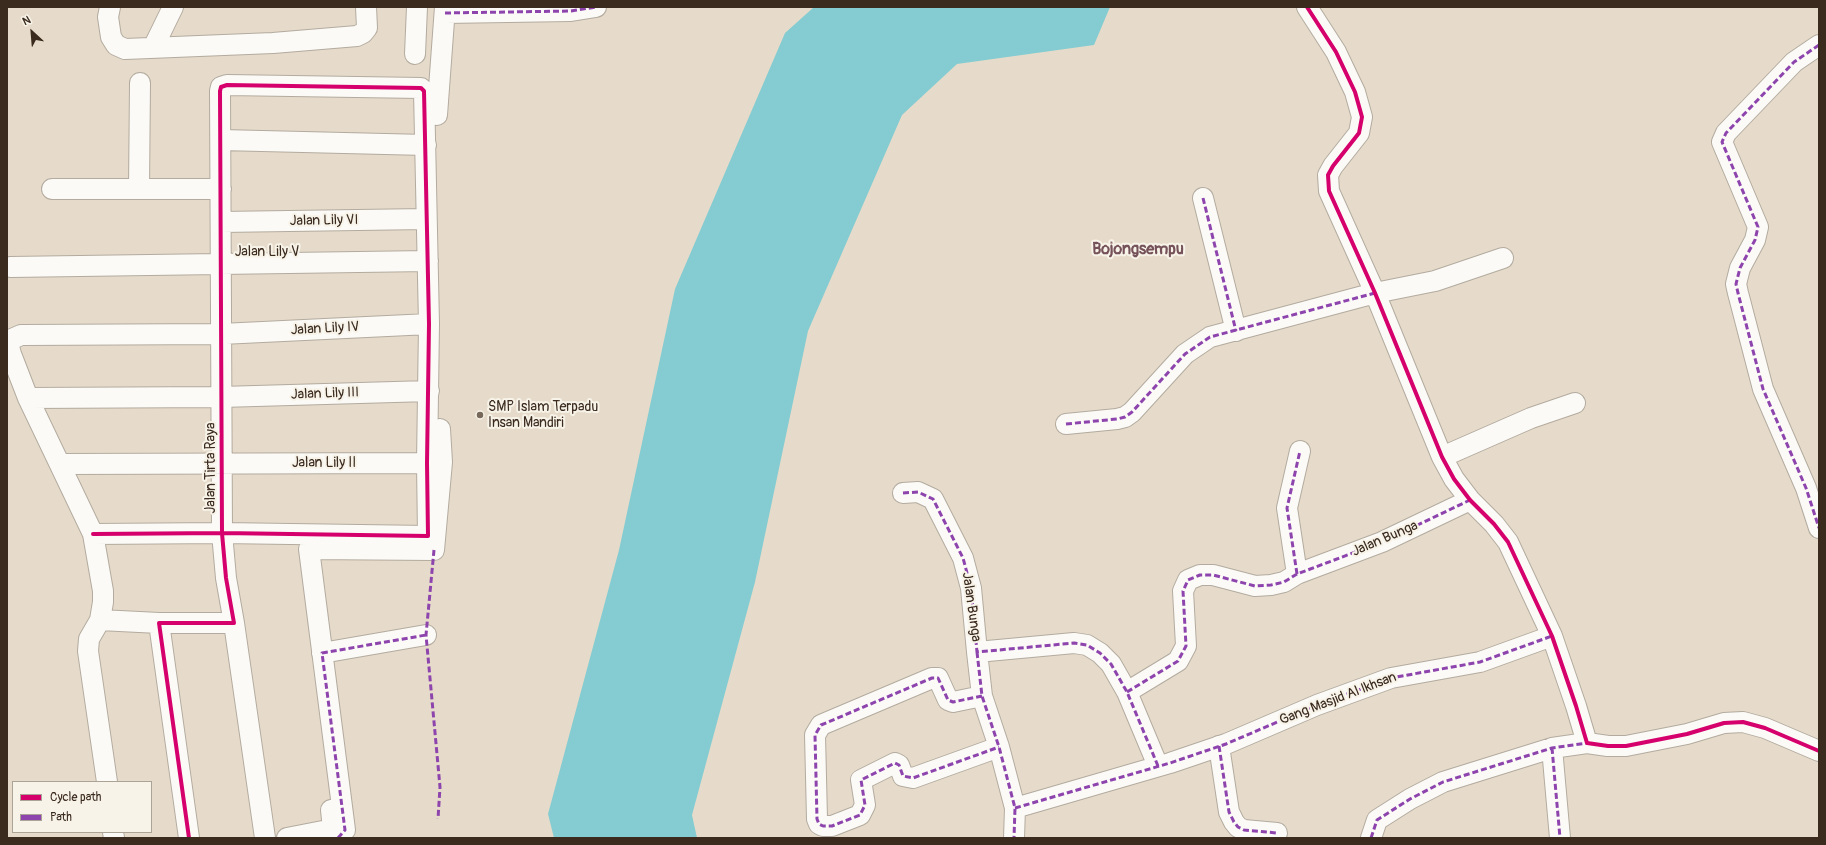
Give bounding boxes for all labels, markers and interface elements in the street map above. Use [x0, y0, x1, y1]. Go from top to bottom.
north arrow [12, 12, 52, 52]
text: N [20, 13, 33, 28]
street label: Jalan Lily VI [290, 212, 358, 230]
district label: Bojongsempu [1092, 240, 1184, 260]
street label: Jalan Lily V [235, 244, 299, 260]
street label: Jalan Lily IV [290, 319, 360, 339]
street label: Jalan Lily III [291, 384, 359, 404]
place label: SMP Islam Terpadu Insan Mandiri [488, 399, 598, 432]
marker: SMP Islam Terpadu Insan Mandiri [475, 410, 485, 420]
street label: Jalan Tirta Raya [203, 422, 219, 514]
street label: Jalan Lily II [292, 455, 356, 471]
street label: Jalan Bunga [1349, 518, 1421, 560]
street label: Jalan Bunga [958, 571, 984, 643]
street label: Gang Masjid Al Ikhsan [1277, 669, 1399, 729]
legend [12, 781, 152, 833]
text: Cycle path [50, 790, 101, 805]
text: Path [50, 810, 72, 825]

